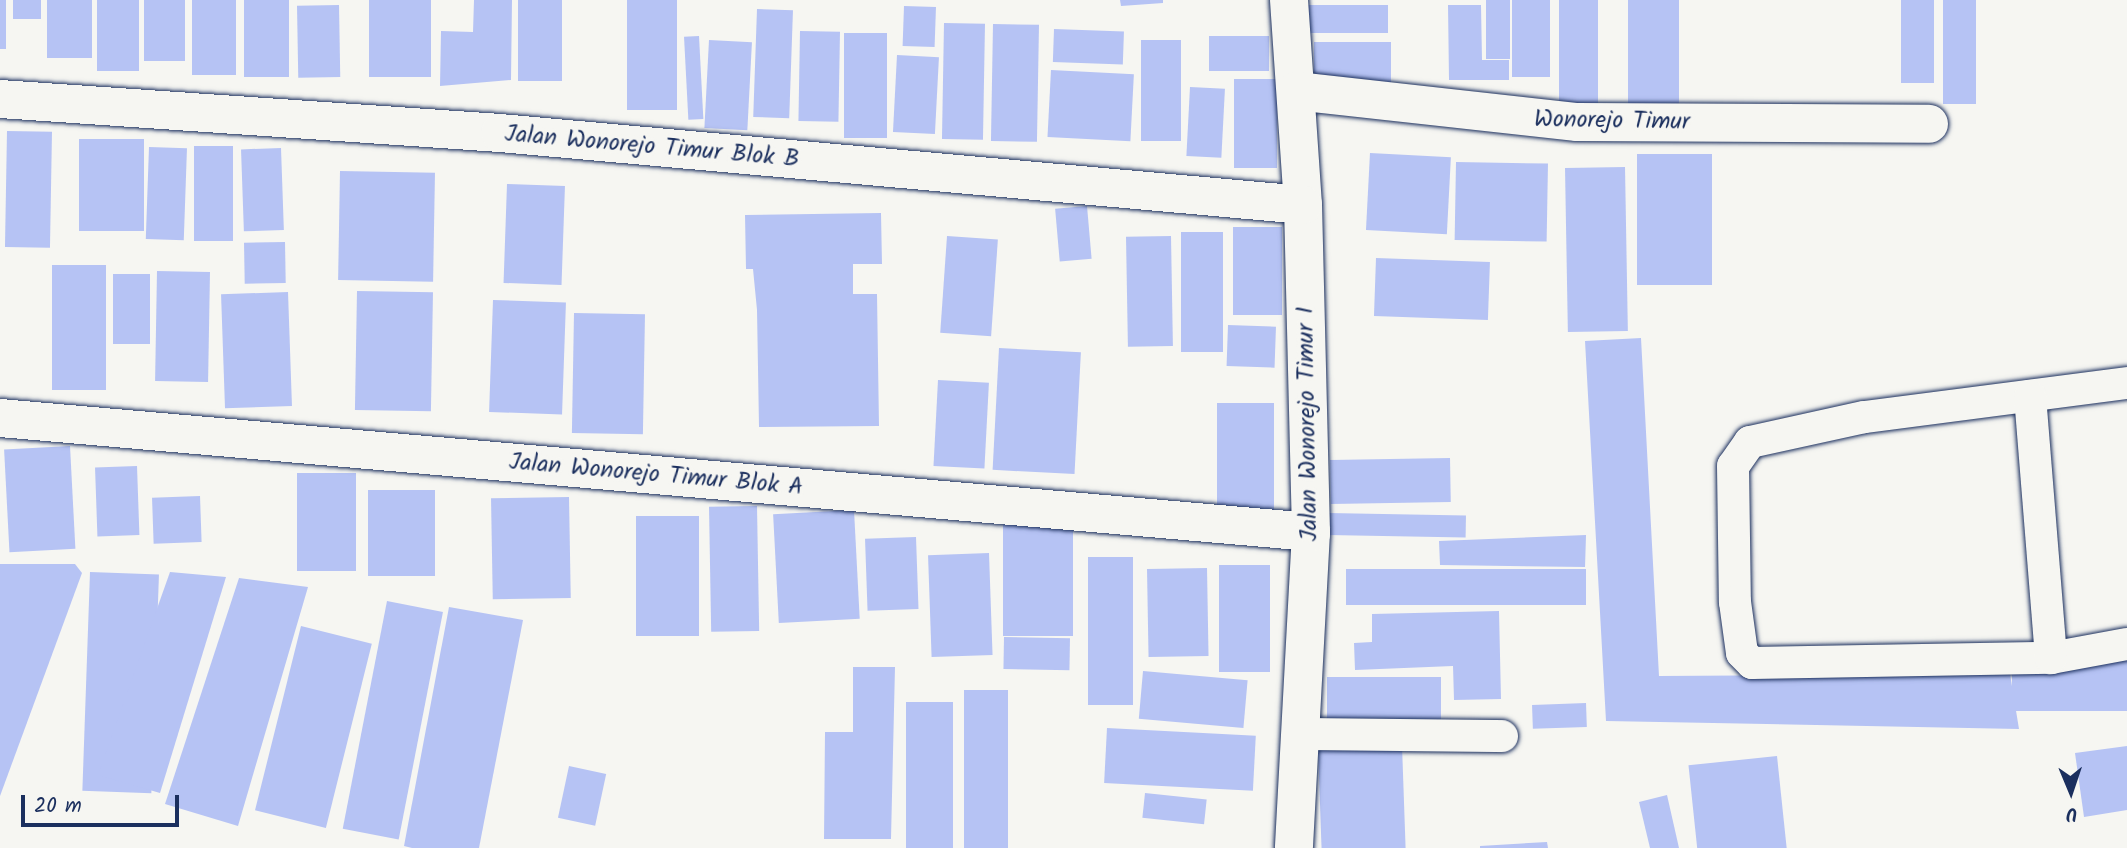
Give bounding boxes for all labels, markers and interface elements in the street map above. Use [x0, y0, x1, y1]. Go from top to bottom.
street label: Wonorejo Timur [1534, 105, 1690, 137]
street label: Jalan Wonorejo Timur Blok B [503, 120, 801, 174]
street label: Jalan Wonorejo Timur I [1292, 306, 1324, 542]
street label: Jalan Wonorejo Timur Blok A [508, 448, 804, 502]
north arrow [2036, 757, 2106, 827]
scale bar [24, 782, 182, 826]
text: 20 m [34, 790, 82, 823]
text: U [2066, 798, 2078, 828]

